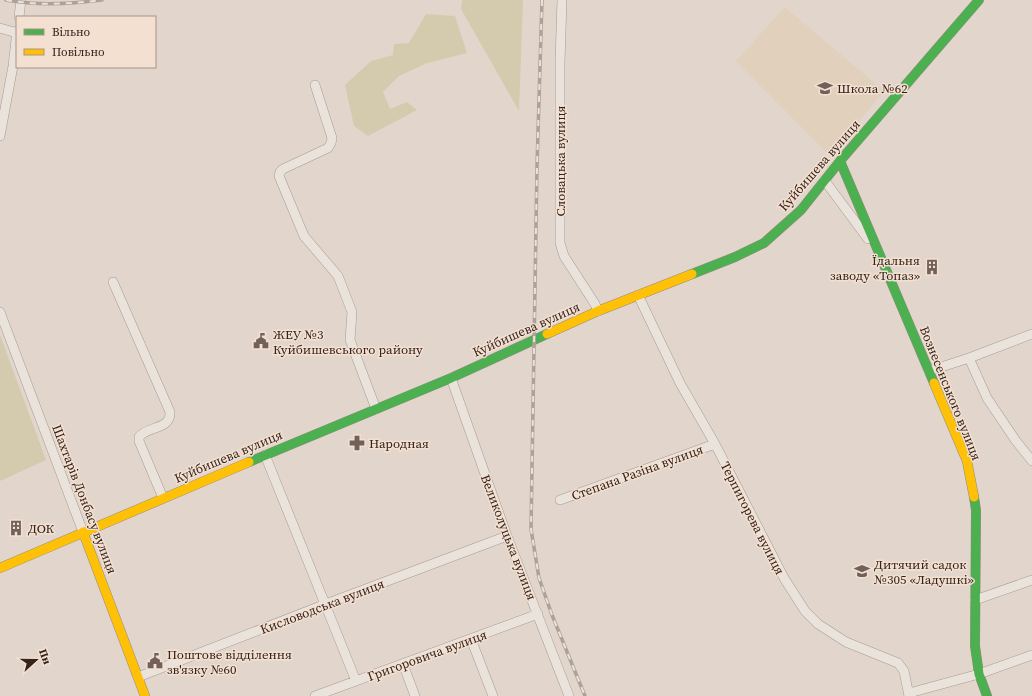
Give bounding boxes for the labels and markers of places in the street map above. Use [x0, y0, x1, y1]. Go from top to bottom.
school or university icon: Школа №62 [816, 79, 834, 97]
place label: Школа №62 [837, 80, 908, 97]
place label: Їдальня заводу «Топаз» [830, 252, 920, 284]
building icon: Їдальня заводу «Топаз» [923, 258, 941, 276]
place label: ЖЕУ №3 Куйбишевського району [273, 326, 423, 358]
public building icon: ЖЕУ №3 Куйбишевського району [252, 332, 270, 350]
pharmacy icon: Народная [348, 434, 366, 452]
place label: Народная [369, 435, 429, 452]
building icon: ДОК [7, 519, 25, 537]
place label: ДОК [28, 520, 55, 537]
place label: Дитячий садок №305 «Ладушкі» [874, 556, 974, 588]
school or university icon: Дитячий садок №305 «Ладушкі» [853, 562, 871, 580]
place label: Поштове відділення зв'язку №60 [167, 646, 292, 678]
public building icon: Поштове відділення зв'язку №60 [146, 652, 164, 670]

